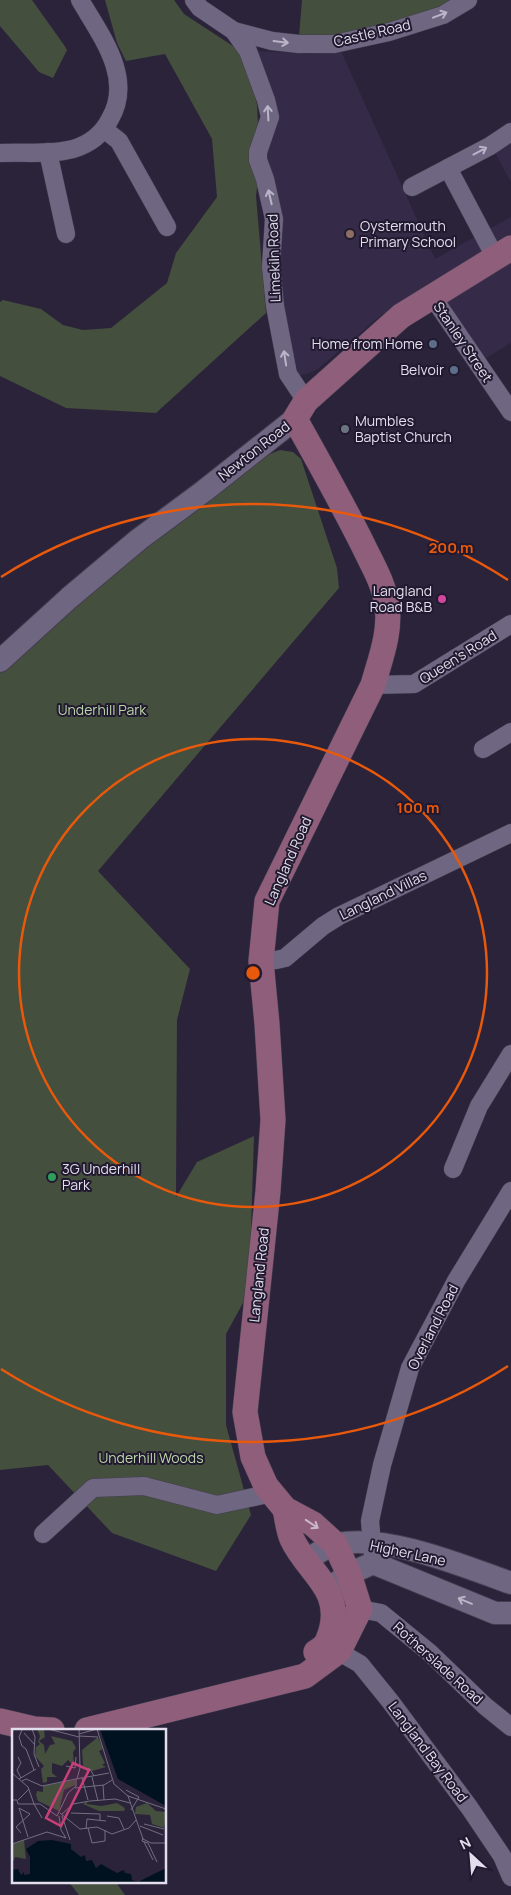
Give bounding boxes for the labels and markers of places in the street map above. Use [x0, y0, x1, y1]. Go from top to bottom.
place label: Oystermouth Primary School [360, 216, 456, 251]
marker: Oystermouth Primary School [344, 228, 356, 240]
place label: Home from Home [312, 334, 423, 353]
marker: Home from Home [427, 338, 439, 350]
place label: Belvoir [401, 360, 444, 379]
marker: Belvoir [448, 364, 460, 376]
place label: Mumbles Baptist Church [355, 411, 452, 446]
marker: Mumbles Baptist Church [339, 423, 351, 435]
place label: Langland Road B&B [370, 581, 432, 616]
marker: Langland Road B&B [436, 593, 448, 605]
centre of rings [244, 964, 262, 982]
place label: 3G Underhill Park [62, 1159, 140, 1194]
marker: 3G Underhill Park [46, 1171, 58, 1183]

